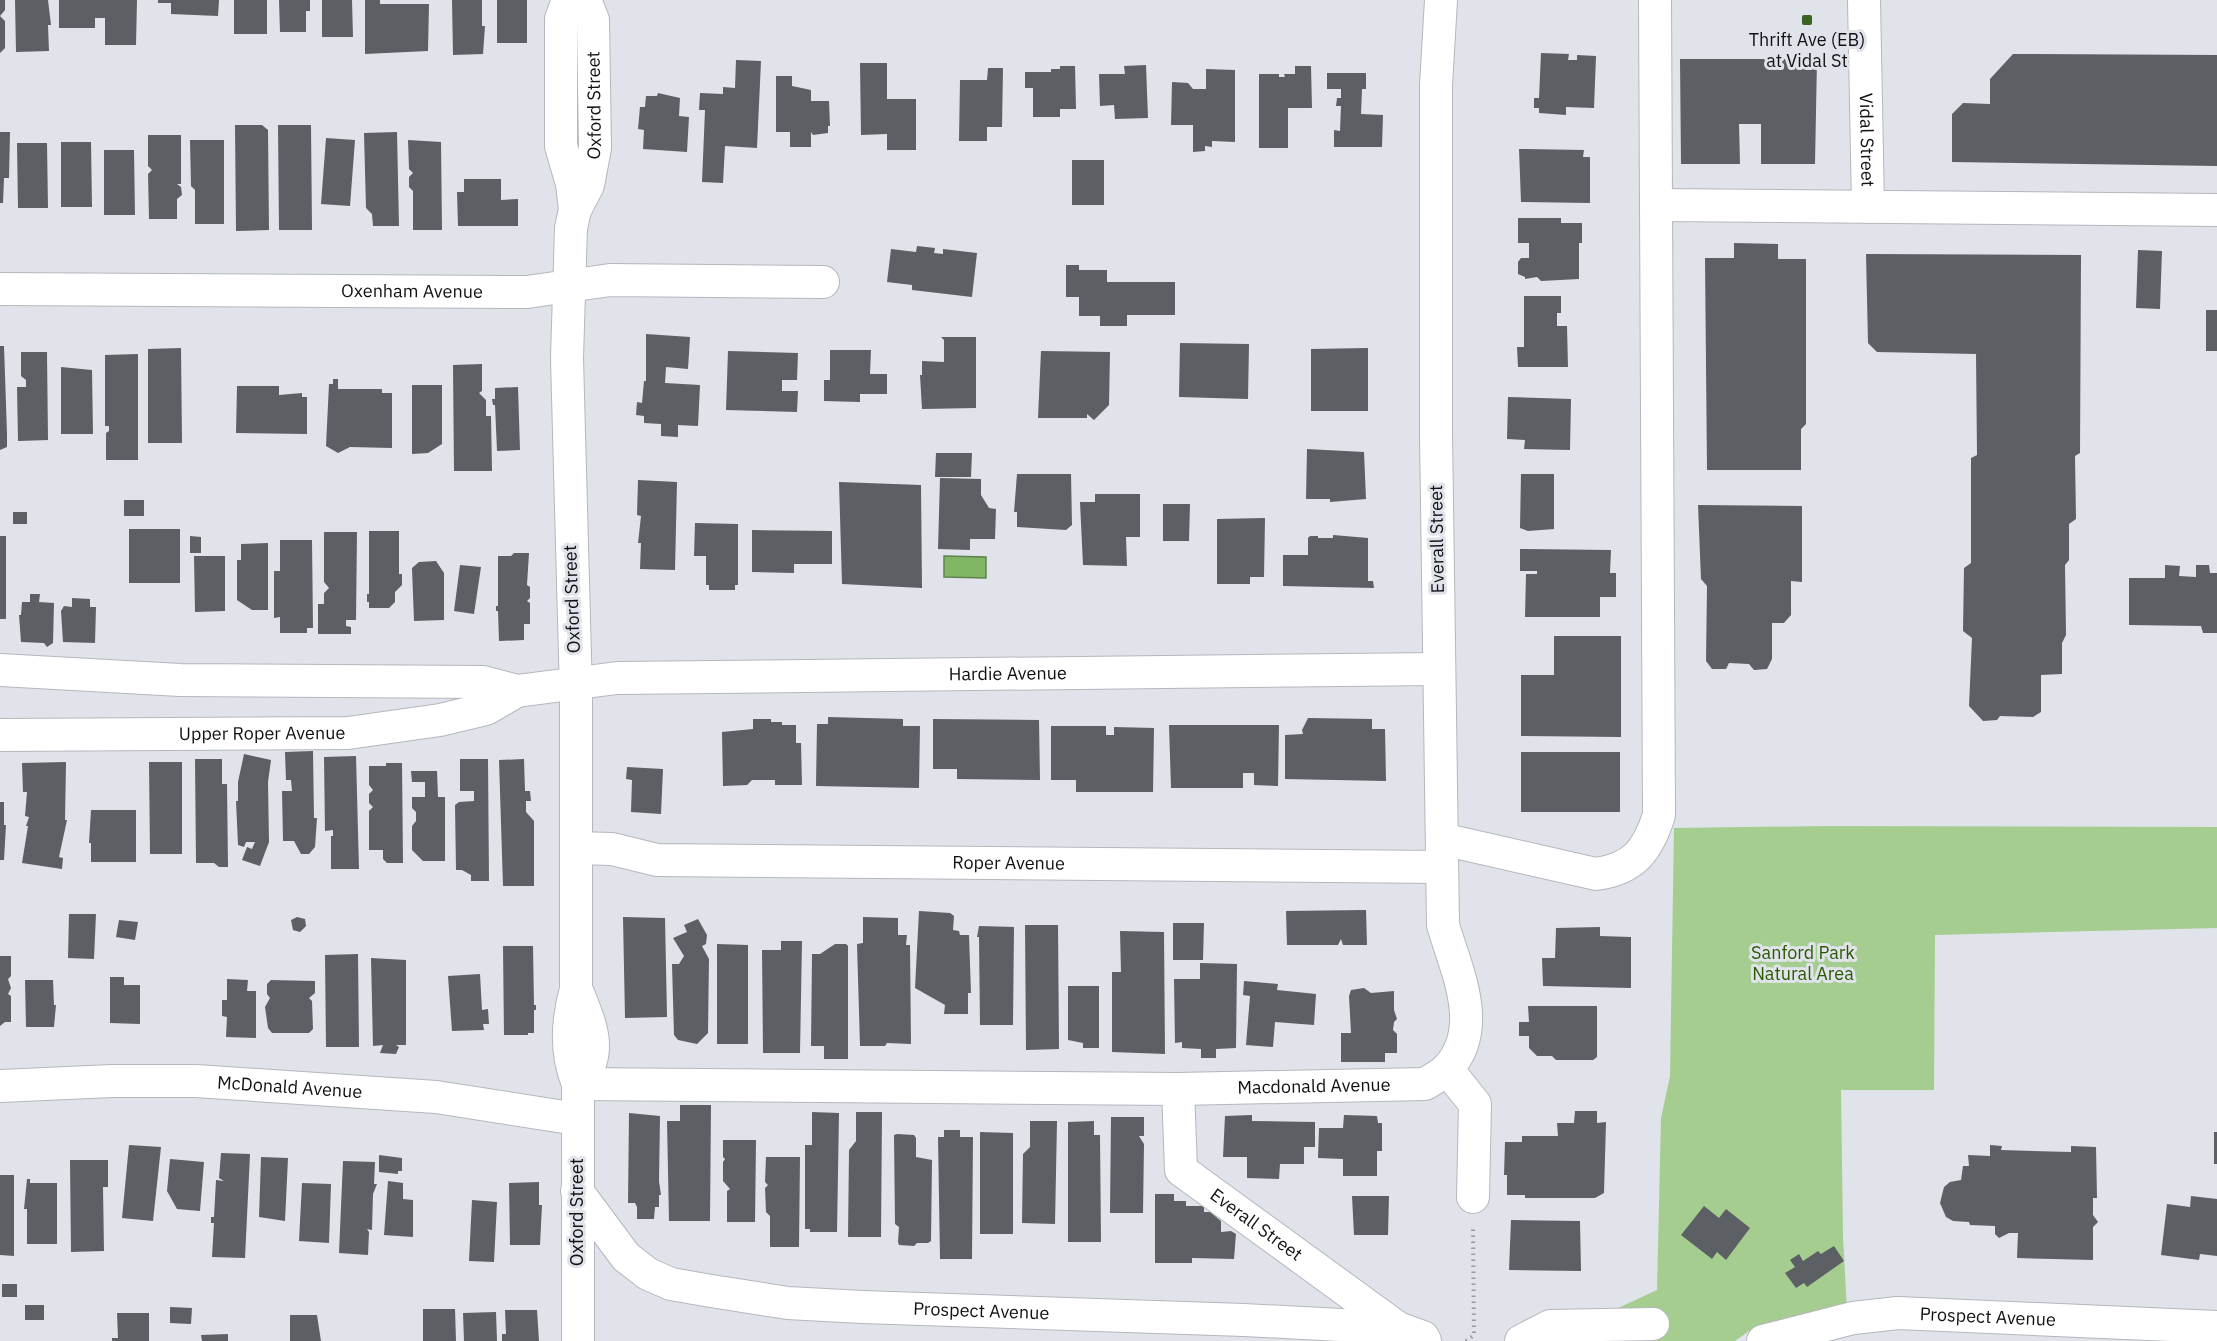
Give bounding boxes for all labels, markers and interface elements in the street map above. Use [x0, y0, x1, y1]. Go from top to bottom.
marker: Thrift Ave (EB) at Vidal St [1800, 13, 1814, 27]
place label: Thrift Ave (EB) at Vidal St [1749, 28, 1865, 72]
street label: Oxford Street [581, 51, 606, 161]
street label: Vidal Street [1855, 93, 1880, 187]
street label: Oxenham Avenue [341, 279, 483, 303]
street label: Everall Street [1424, 485, 1449, 593]
street label: Oxford Street [558, 545, 585, 654]
street label: Hardie Avenue [948, 661, 1067, 685]
street label: Upper Roper Avenue [179, 721, 345, 745]
street label: Roper Avenue [952, 851, 1065, 875]
park label: Sanford Park Natural Area [1751, 941, 1855, 985]
street label: McDonald Avenue [216, 1070, 363, 1103]
street label: Macdonald Avenue [1237, 1073, 1391, 1099]
street label: Oxford Street [565, 1158, 588, 1266]
street label: Everall Street [1206, 1183, 1307, 1266]
street label: Prospect Avenue [913, 1297, 1050, 1324]
street label: Prospect Avenue [1919, 1302, 2056, 1331]

